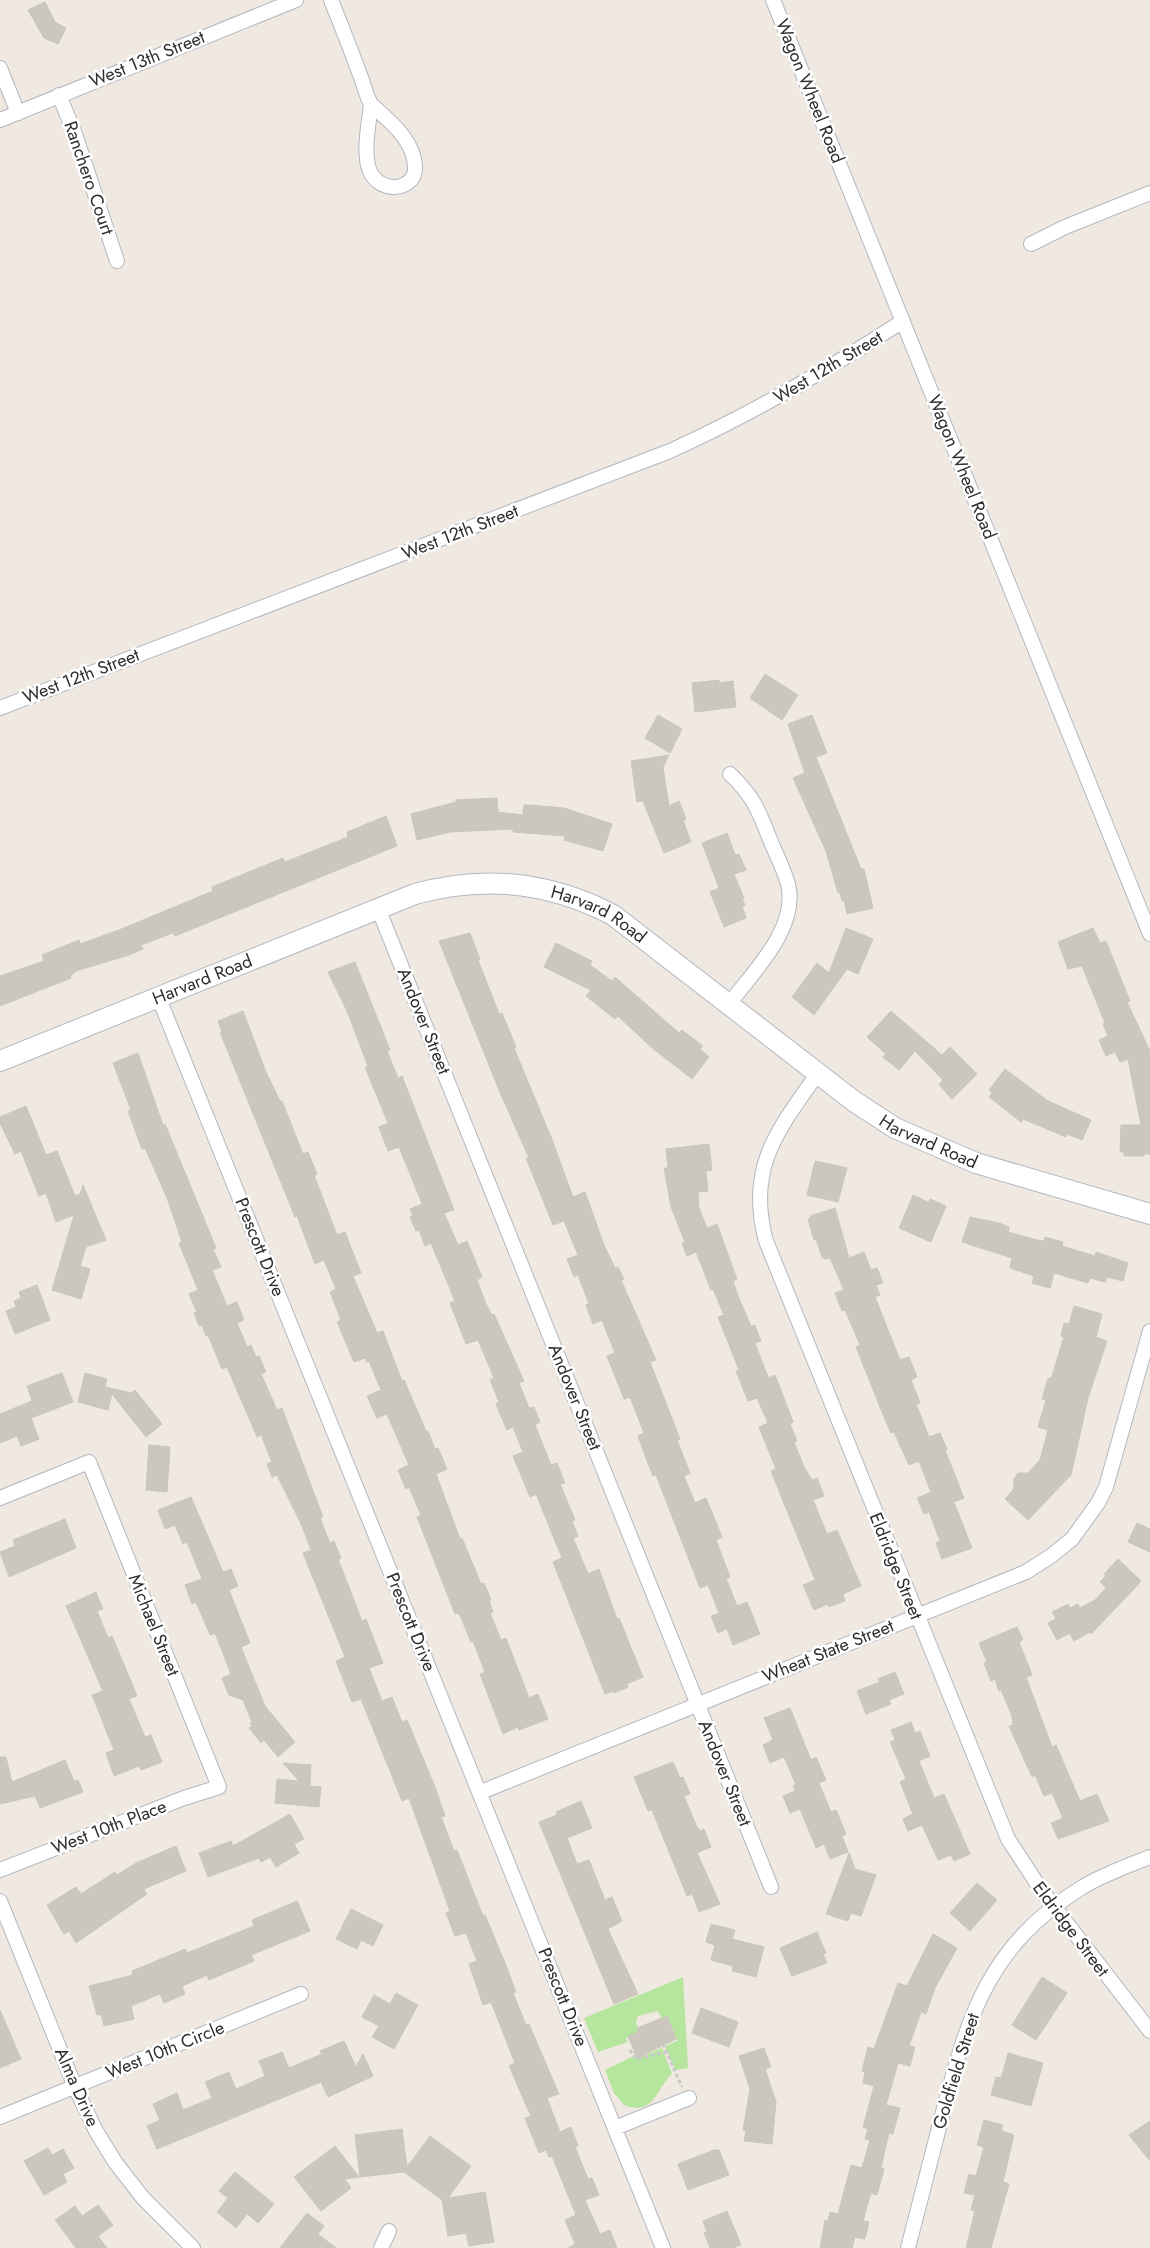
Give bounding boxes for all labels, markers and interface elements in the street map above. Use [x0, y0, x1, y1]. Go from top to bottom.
street label: Wagon Wheel Road [769, 15, 851, 167]
street label: West 13th Street [85, 24, 209, 94]
street label: Ranchero Court [57, 118, 121, 239]
street label: West 12th Street [769, 324, 888, 410]
street label: Wagon Wheel Road [921, 391, 1003, 543]
street label: West 12th Street [398, 498, 523, 566]
street label: West 12th Street [19, 642, 144, 710]
street label: Harvard Road [548, 879, 652, 949]
street label: Harvard Road [148, 948, 256, 1011]
street label: Andover Street [391, 964, 457, 1079]
street label: Harvard Road [874, 1108, 982, 1175]
street label: Prescott Drive [228, 1194, 292, 1300]
street label: Andover Street [542, 1340, 608, 1455]
street label: Eldridge Street [863, 1509, 930, 1624]
street label: Prescott Drive [379, 1569, 443, 1675]
street label: Michael Street [122, 1570, 186, 1680]
street label: Wheat State Street [758, 1613, 898, 1689]
street label: Andover Street [692, 1716, 758, 1831]
street label: West 10th Place [48, 1793, 170, 1861]
street label: Eldridge Street [1027, 1876, 1116, 1983]
street label: Prescott Drive [531, 1944, 595, 2050]
street label: Goldfield Street [926, 2009, 986, 2132]
street label: West 10th Circle [102, 2014, 228, 2086]
street label: Alma Drive [48, 2043, 106, 2131]

